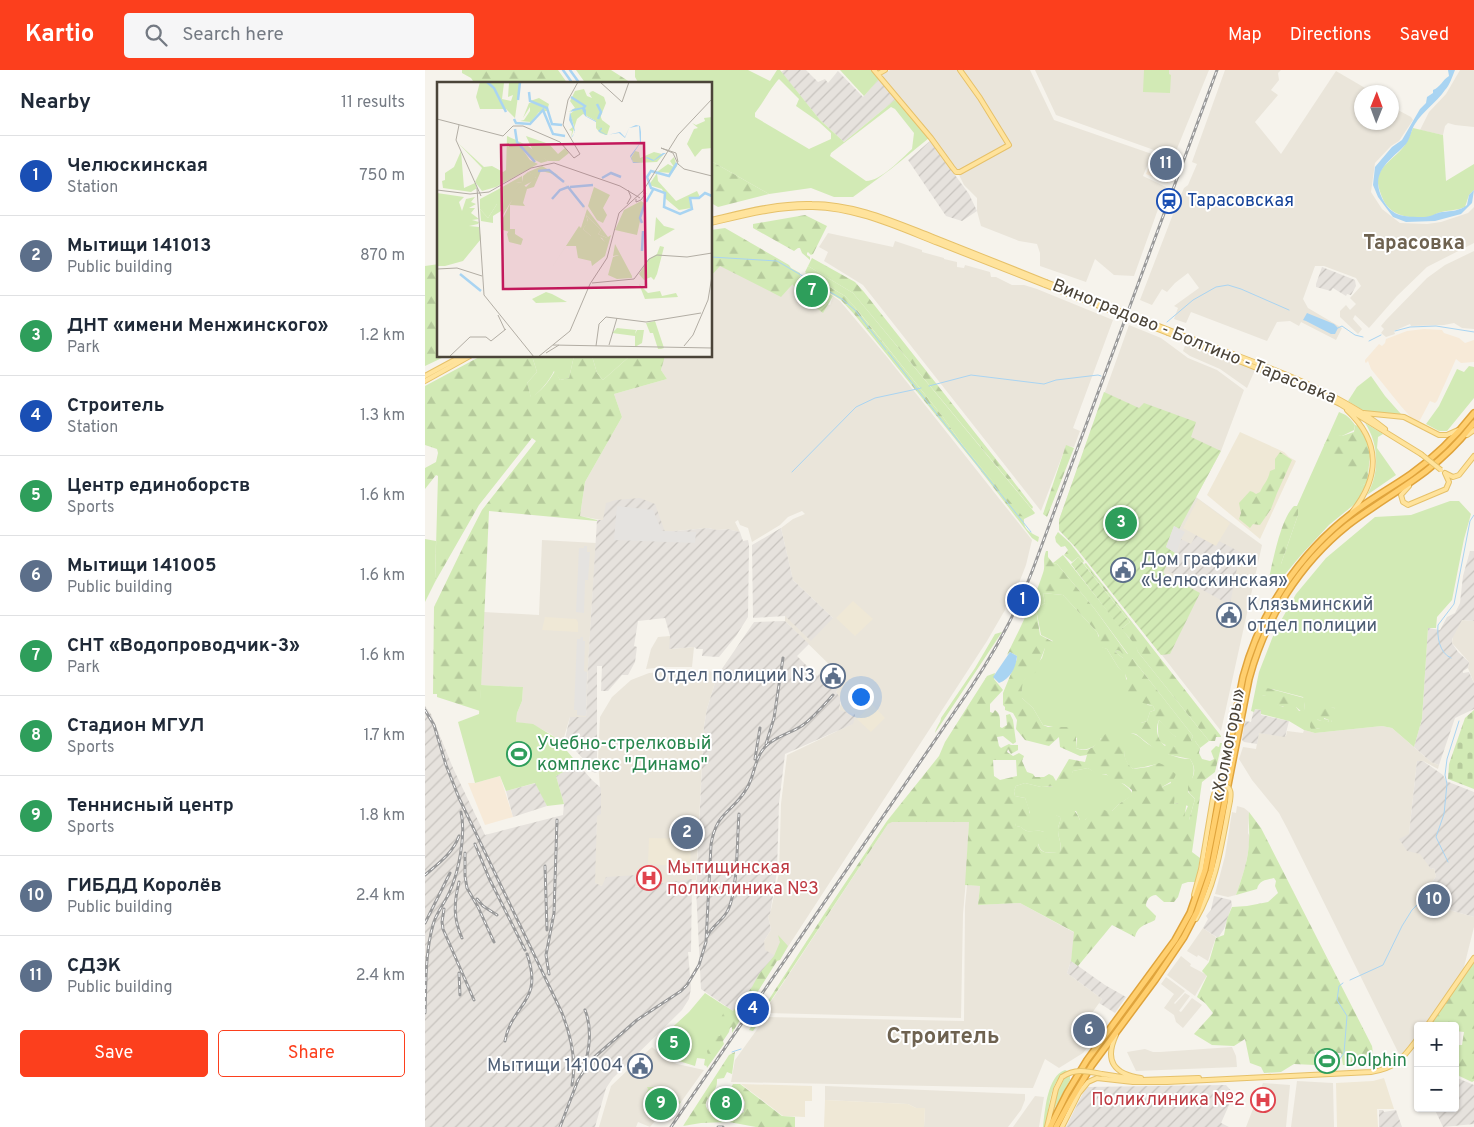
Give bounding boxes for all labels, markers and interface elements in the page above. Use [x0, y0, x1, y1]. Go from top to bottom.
search box [124, 13, 474, 58]
text: Kartio [25, 20, 94, 50]
icon: search [142, 21, 170, 49]
text: Search here [182, 23, 284, 47]
text: Map [1228, 24, 1262, 47]
text: Directions [1290, 24, 1372, 47]
text: Saved [1400, 24, 1449, 47]
inset map [437, 82, 713, 358]
north arrow [1354, 85, 1399, 130]
text: Nearby [20, 89, 91, 116]
text: 11 results [341, 93, 405, 113]
pin: 11 [1150, 145, 1182, 183]
text: Челюскинская [67, 154, 208, 178]
text: 1 [33, 166, 39, 186]
text: 750 m [359, 166, 405, 186]
text: Station [67, 178, 118, 198]
station icon: Тарасовская [1156, 188, 1182, 214]
place label: Тарасовская [1187, 190, 1294, 213]
district label: Тарасовка [1363, 231, 1465, 257]
text: Мытищи 141013 [67, 234, 212, 258]
text: 2 [31, 246, 41, 266]
text: 870 m [360, 246, 405, 266]
text: Public building [67, 258, 172, 278]
pin: 7 [796, 272, 828, 310]
street label: Виноградово - Болтино - Тарасовка [1049, 274, 1339, 410]
text: ДНТ «имени Менжинского» [67, 314, 328, 338]
text: 3 [31, 326, 41, 346]
text: 1.2 km [360, 326, 405, 346]
text: Park [67, 338, 100, 358]
text: Строитель [67, 394, 165, 418]
text: 4 [31, 406, 41, 426]
text: 1.3 km [360, 406, 405, 426]
text: Station [67, 418, 118, 438]
text: Центр единоборств [67, 474, 250, 498]
text: 5 [31, 486, 41, 506]
text: 1.6 km [360, 486, 405, 506]
text: Sports [67, 498, 115, 518]
pin: 3 [1105, 504, 1137, 542]
place label: Дом графики «Челюскинская» [1141, 549, 1288, 593]
text: Мытищи 141005 [67, 554, 217, 578]
public building icon: Дом графики «Челюскинская» [1110, 557, 1136, 583]
text: 6 [31, 566, 41, 586]
text: 1.6 km [360, 566, 405, 586]
text: Public building [67, 578, 172, 598]
pin: 1 [1007, 581, 1039, 619]
place label: Клязьминский отдел полиции [1247, 594, 1377, 638]
public building icon: Клязьминский отдел полиции [1216, 602, 1242, 628]
text: СНТ «Водопроводчик-3» [67, 634, 300, 658]
text: 7 [32, 646, 40, 666]
text: 1.6 km [360, 646, 405, 666]
text: Park [67, 658, 100, 678]
public building icon: Отдел полиции N3 [820, 663, 846, 689]
place label: Отдел полиции N3 [654, 665, 815, 688]
your location [848, 684, 874, 710]
street label: «Холмогоры» [1207, 686, 1251, 804]
text: Стадион МГУЛ [67, 714, 204, 738]
text: 8 [31, 726, 41, 746]
text: 1.7 km [363, 726, 405, 746]
place label: Учебно-стрелковый комплекс "Динамо" [537, 733, 711, 777]
text: Sports [67, 738, 115, 758]
sports icon: Учебно-стрелковый комплекс "Динамо" [506, 741, 532, 767]
text: Теннисный центр [67, 794, 234, 818]
text: 9 [31, 806, 41, 826]
text: 1.8 km [360, 806, 405, 826]
pin: 2 [671, 814, 703, 852]
text: Sports [67, 818, 115, 838]
place label: Мытищинская поликлиника №3 [667, 857, 819, 901]
hospital icon: Мытищинская поликлиника №3 [636, 865, 662, 891]
text: ГИБДД Королёв [67, 874, 222, 898]
pin: 10 [1418, 881, 1450, 919]
text: 10 [28, 886, 44, 906]
text: 2.4 km [356, 886, 405, 906]
text: Public building [67, 898, 172, 918]
text: СДЭК [67, 954, 121, 978]
text: 11 [30, 966, 42, 986]
text: 2.4 km [356, 966, 405, 986]
text: Public building [67, 978, 172, 998]
pin: 4 [737, 990, 769, 1028]
pin: 6 [1073, 1011, 1105, 1049]
map controls [1414, 1022, 1459, 1112]
button: + [1414, 1022, 1459, 1067]
district label: Строитель [887, 1024, 999, 1051]
pin: 5 [658, 1025, 690, 1063]
button: Save [20, 1030, 208, 1077]
button: Share [218, 1030, 405, 1077]
sports icon: Dolphin [1314, 1048, 1340, 1074]
place label: Dolphin [1345, 1050, 1407, 1073]
public building icon: Мытищи 141004 [627, 1053, 653, 1079]
place label: Мытищи 141004 [487, 1055, 623, 1078]
button: − [1414, 1067, 1459, 1112]
pin: 9 [645, 1085, 677, 1123]
pin: 8 [710, 1085, 742, 1123]
hospital icon: Поликлиника №2 [1250, 1087, 1276, 1113]
place label: Поликлиника №2 [1091, 1089, 1245, 1112]

